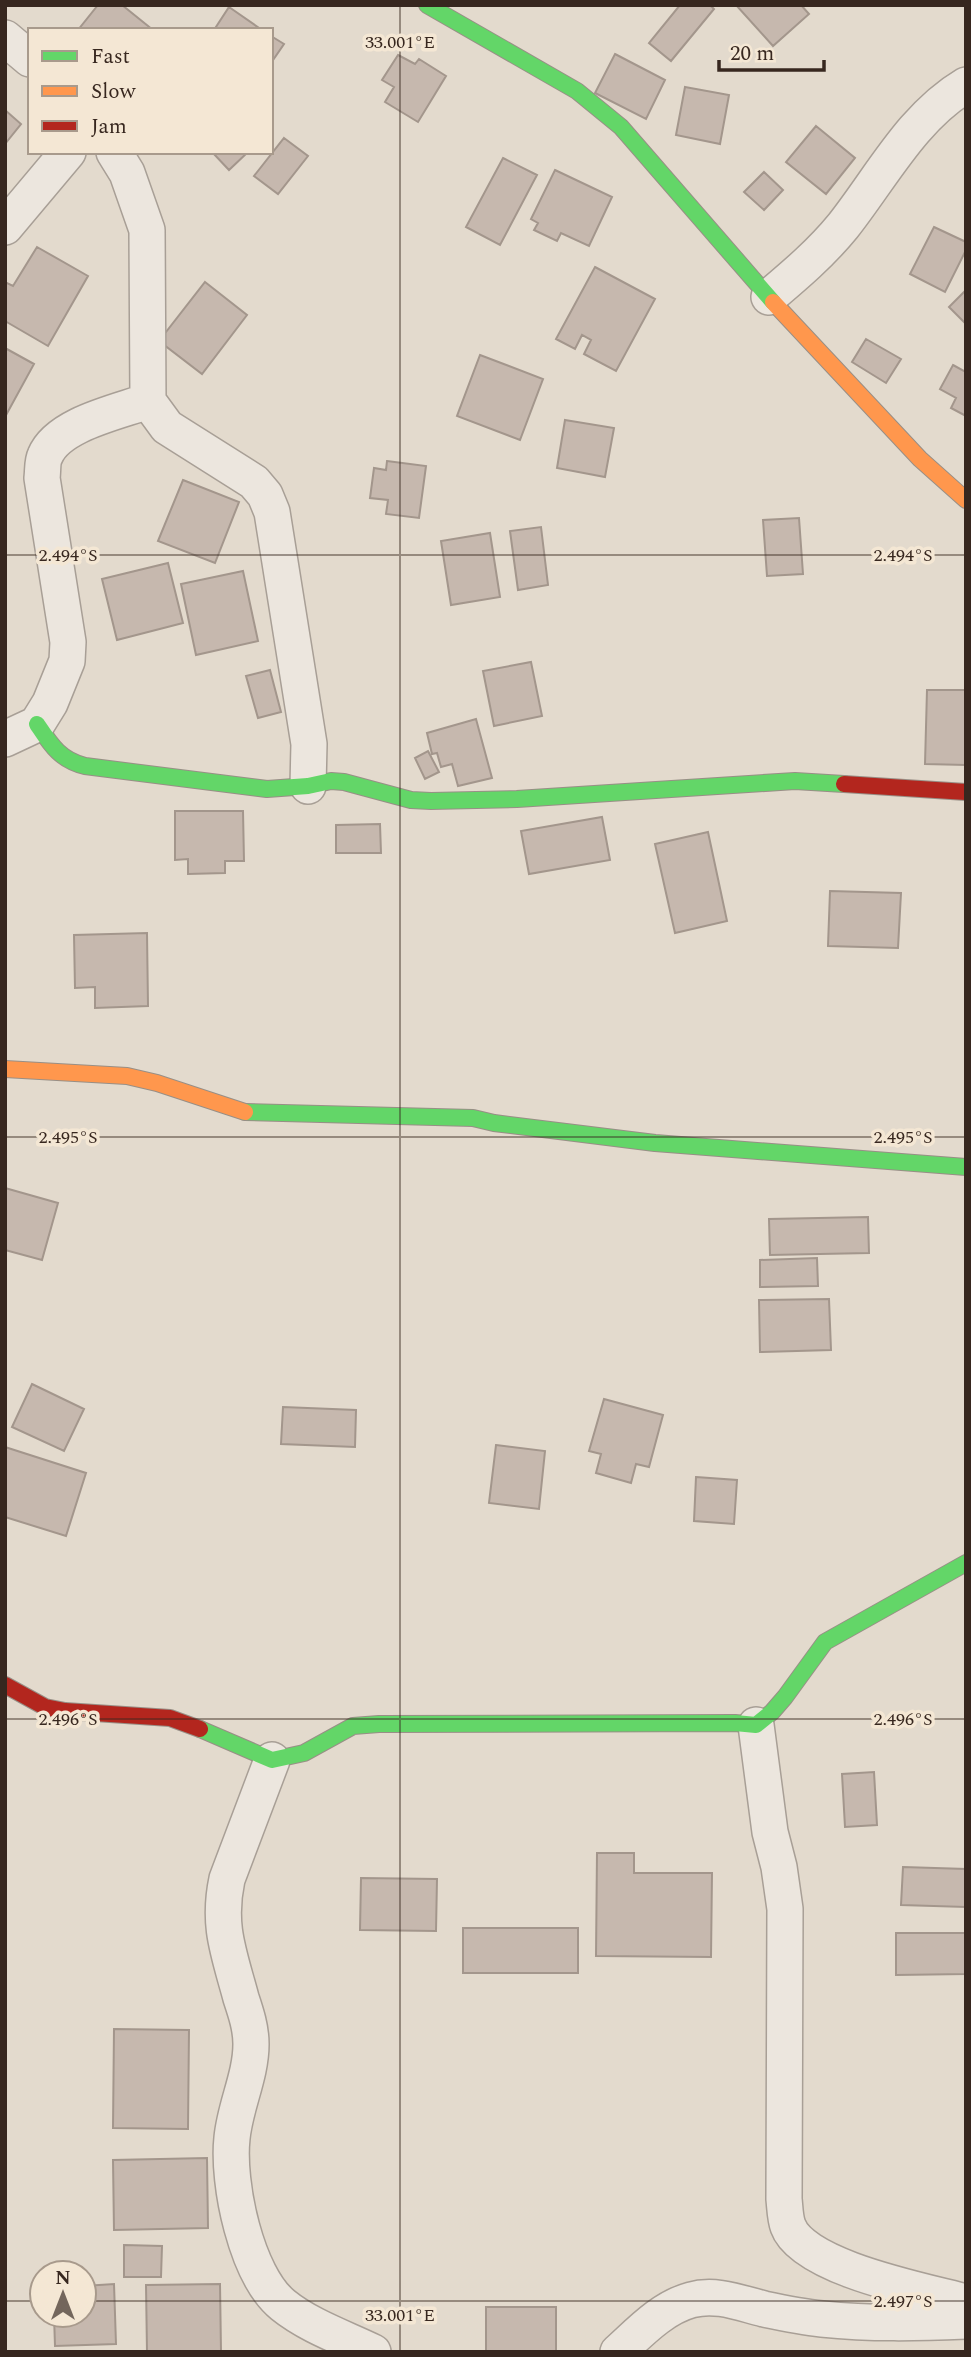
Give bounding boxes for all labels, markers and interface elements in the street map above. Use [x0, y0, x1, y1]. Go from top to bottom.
legend [28, 28, 273, 154]
scale bar [719, 28, 824, 72]
text: 33.001°E [365, 29, 435, 56]
text: 20 m [730, 38, 774, 70]
text: Fast [91, 41, 130, 73]
text: Slow [91, 76, 137, 108]
text: Jam [91, 111, 127, 143]
text: 2.494°S [38, 542, 98, 569]
text: 2.494°S [873, 542, 933, 569]
text: 2.495°S [38, 1124, 98, 1151]
text: 2.495°S [873, 1124, 933, 1151]
text: 2.496°S [38, 1706, 98, 1733]
text: 2.496°S [873, 1706, 933, 1733]
north arrow [28, 2259, 98, 2329]
text: N [55, 2264, 71, 2293]
text: 2.497°S [873, 2288, 933, 2315]
text: 33.001°E [365, 2302, 435, 2329]

